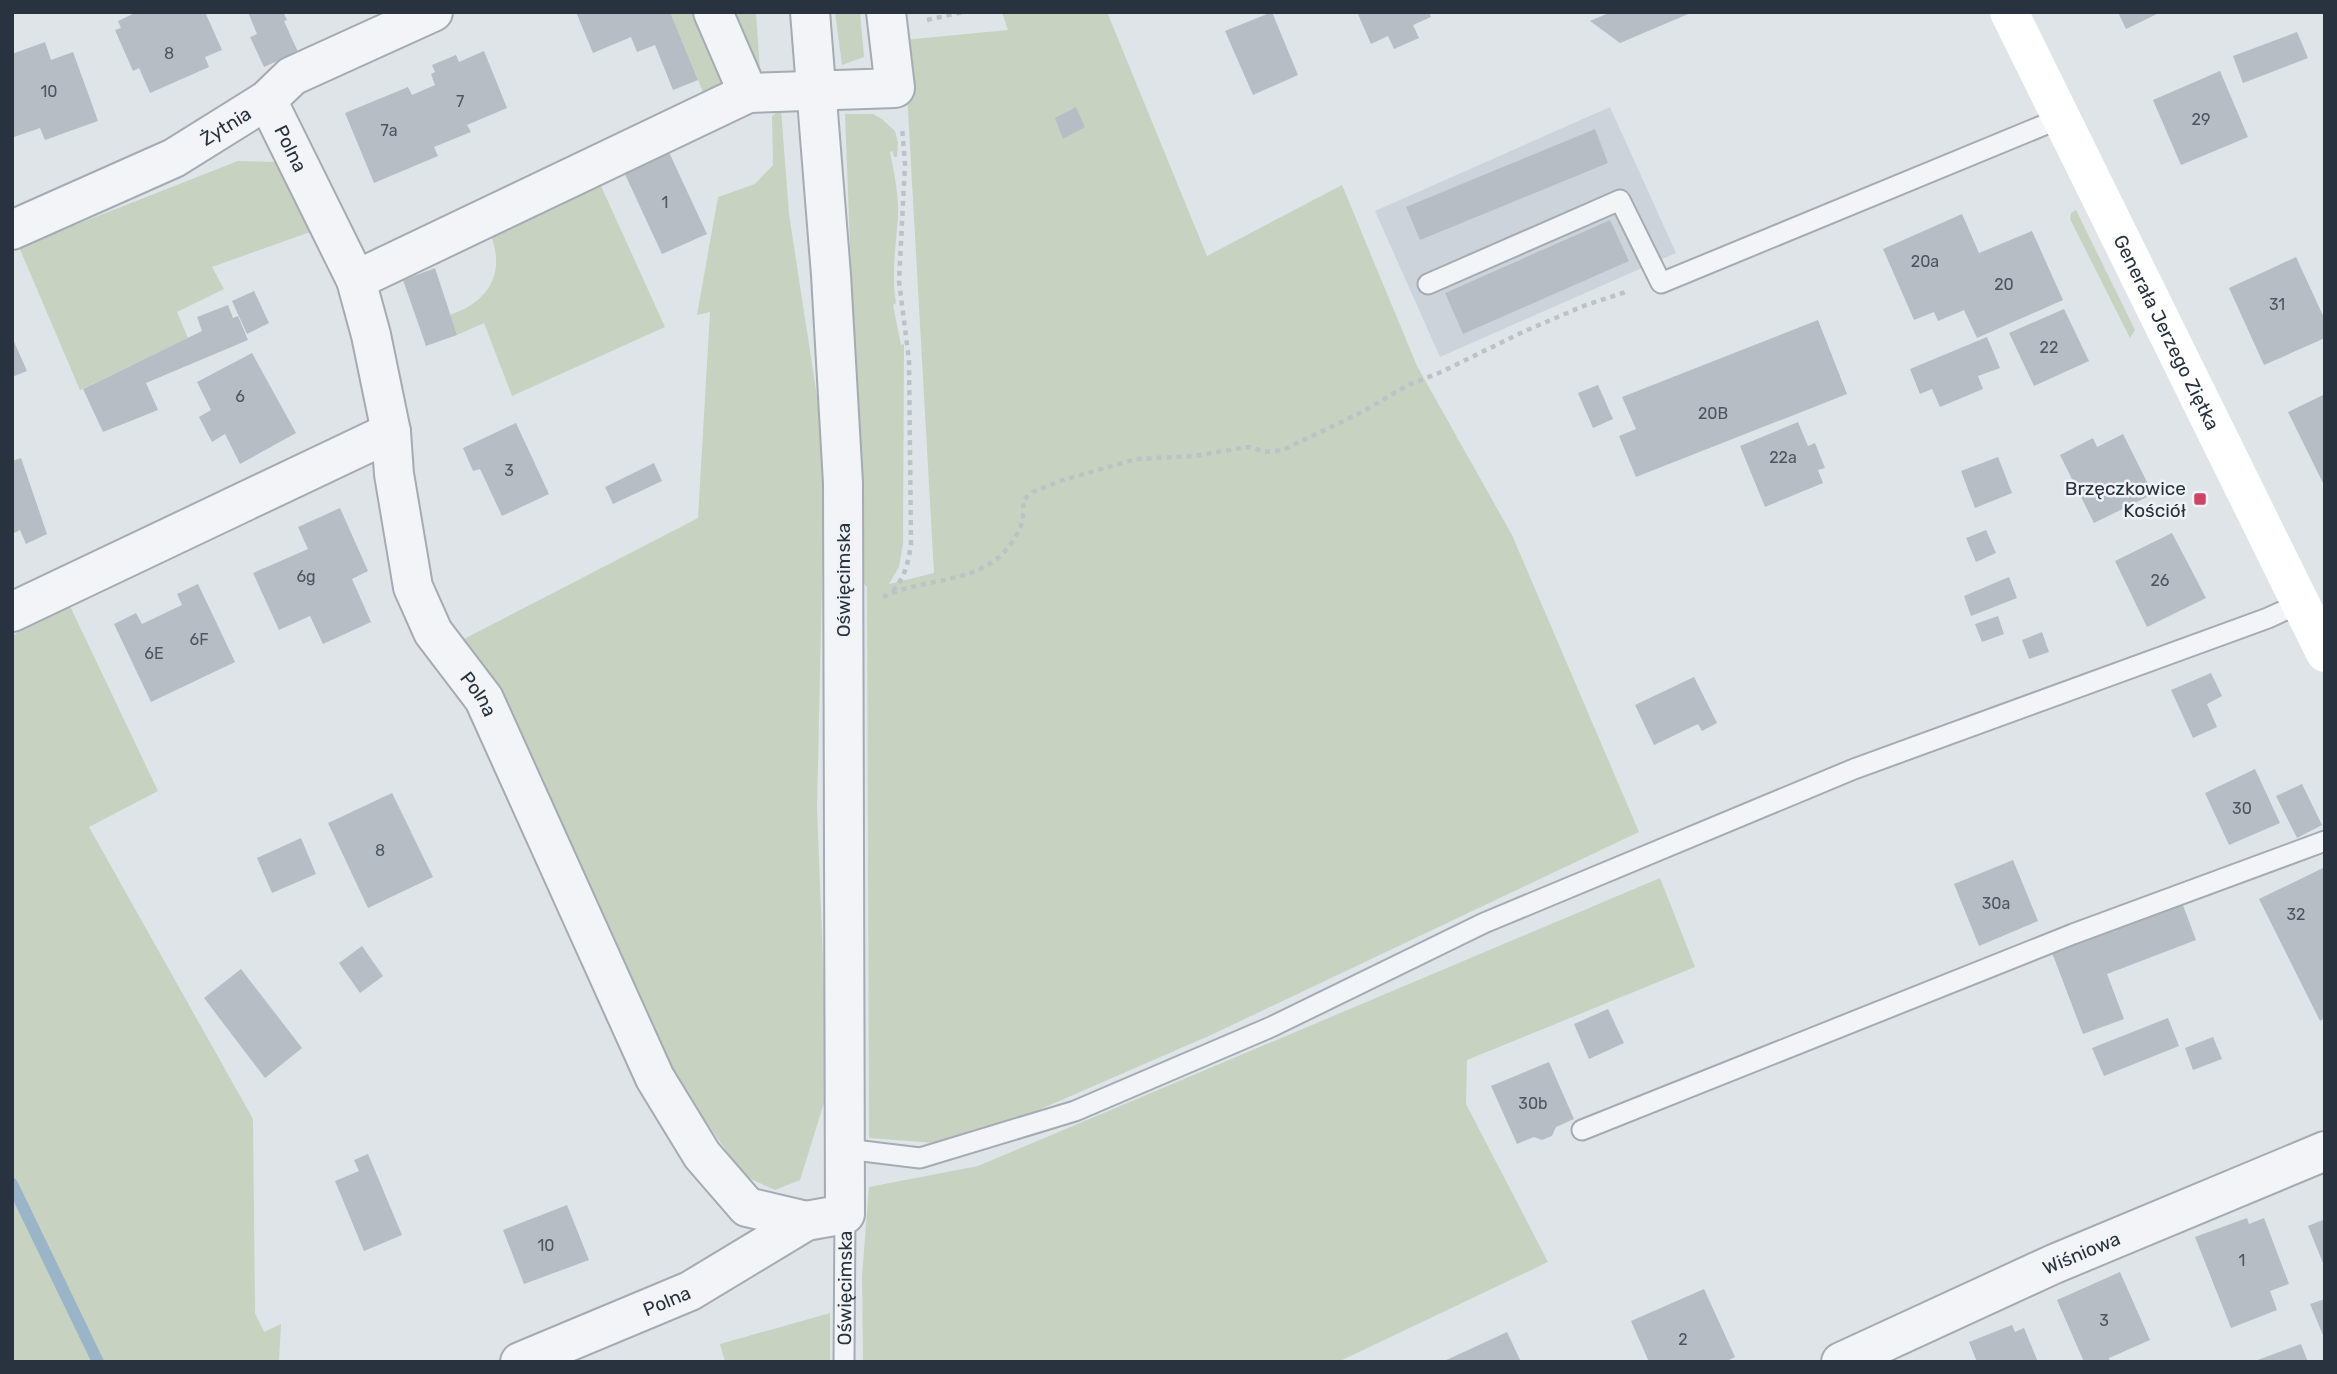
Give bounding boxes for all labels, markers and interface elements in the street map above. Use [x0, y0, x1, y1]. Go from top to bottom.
house number: 8 [164, 44, 174, 63]
house number: 10 [40, 82, 58, 101]
house number: 7 [456, 92, 464, 111]
street label: Żytnia [196, 102, 255, 151]
house number: 29 [2192, 110, 2210, 129]
street label: Polna [269, 121, 312, 176]
house number: 7a [380, 121, 398, 140]
house number: 1 [662, 193, 668, 212]
street label: Generała Jerzego Ziętka [2109, 231, 2224, 434]
house number: 20a [1911, 252, 1939, 271]
house number: 20 [1994, 275, 2014, 294]
house number: 31 [2269, 295, 2285, 314]
house number: 22 [2040, 338, 2058, 357]
house number: 6 [235, 387, 245, 406]
house number: 20B [1698, 404, 1728, 423]
house number: 22a [1769, 448, 1797, 467]
house number: 3 [504, 461, 514, 480]
place label: Brzęczkowice Kościół [2065, 477, 2186, 522]
marker: Brzęczkowice Kościół [2192, 491, 2208, 507]
street label: Oświęcimska [832, 523, 855, 637]
house number: 6g [296, 567, 316, 586]
house number: 26 [2150, 571, 2170, 590]
house number: 6F [190, 630, 209, 649]
house number: 6E [144, 644, 164, 663]
street label: Polna [455, 667, 501, 720]
house number: 30 [2232, 799, 2252, 818]
house number: 8 [375, 841, 385, 860]
house number: 30a [1982, 894, 2010, 913]
house number: 32 [2286, 905, 2306, 924]
house number: 30b [1518, 1094, 1548, 1113]
street label: Wiśniowa [2039, 1227, 2124, 1280]
street label: Oświęcimska [833, 1231, 857, 1345]
house number: 10 [537, 1236, 555, 1255]
house number: 1 [2239, 1251, 2245, 1270]
street label: Polna [640, 1281, 694, 1321]
house number: 3 [2099, 1311, 2109, 1330]
house number: 2 [1678, 1330, 1688, 1349]

